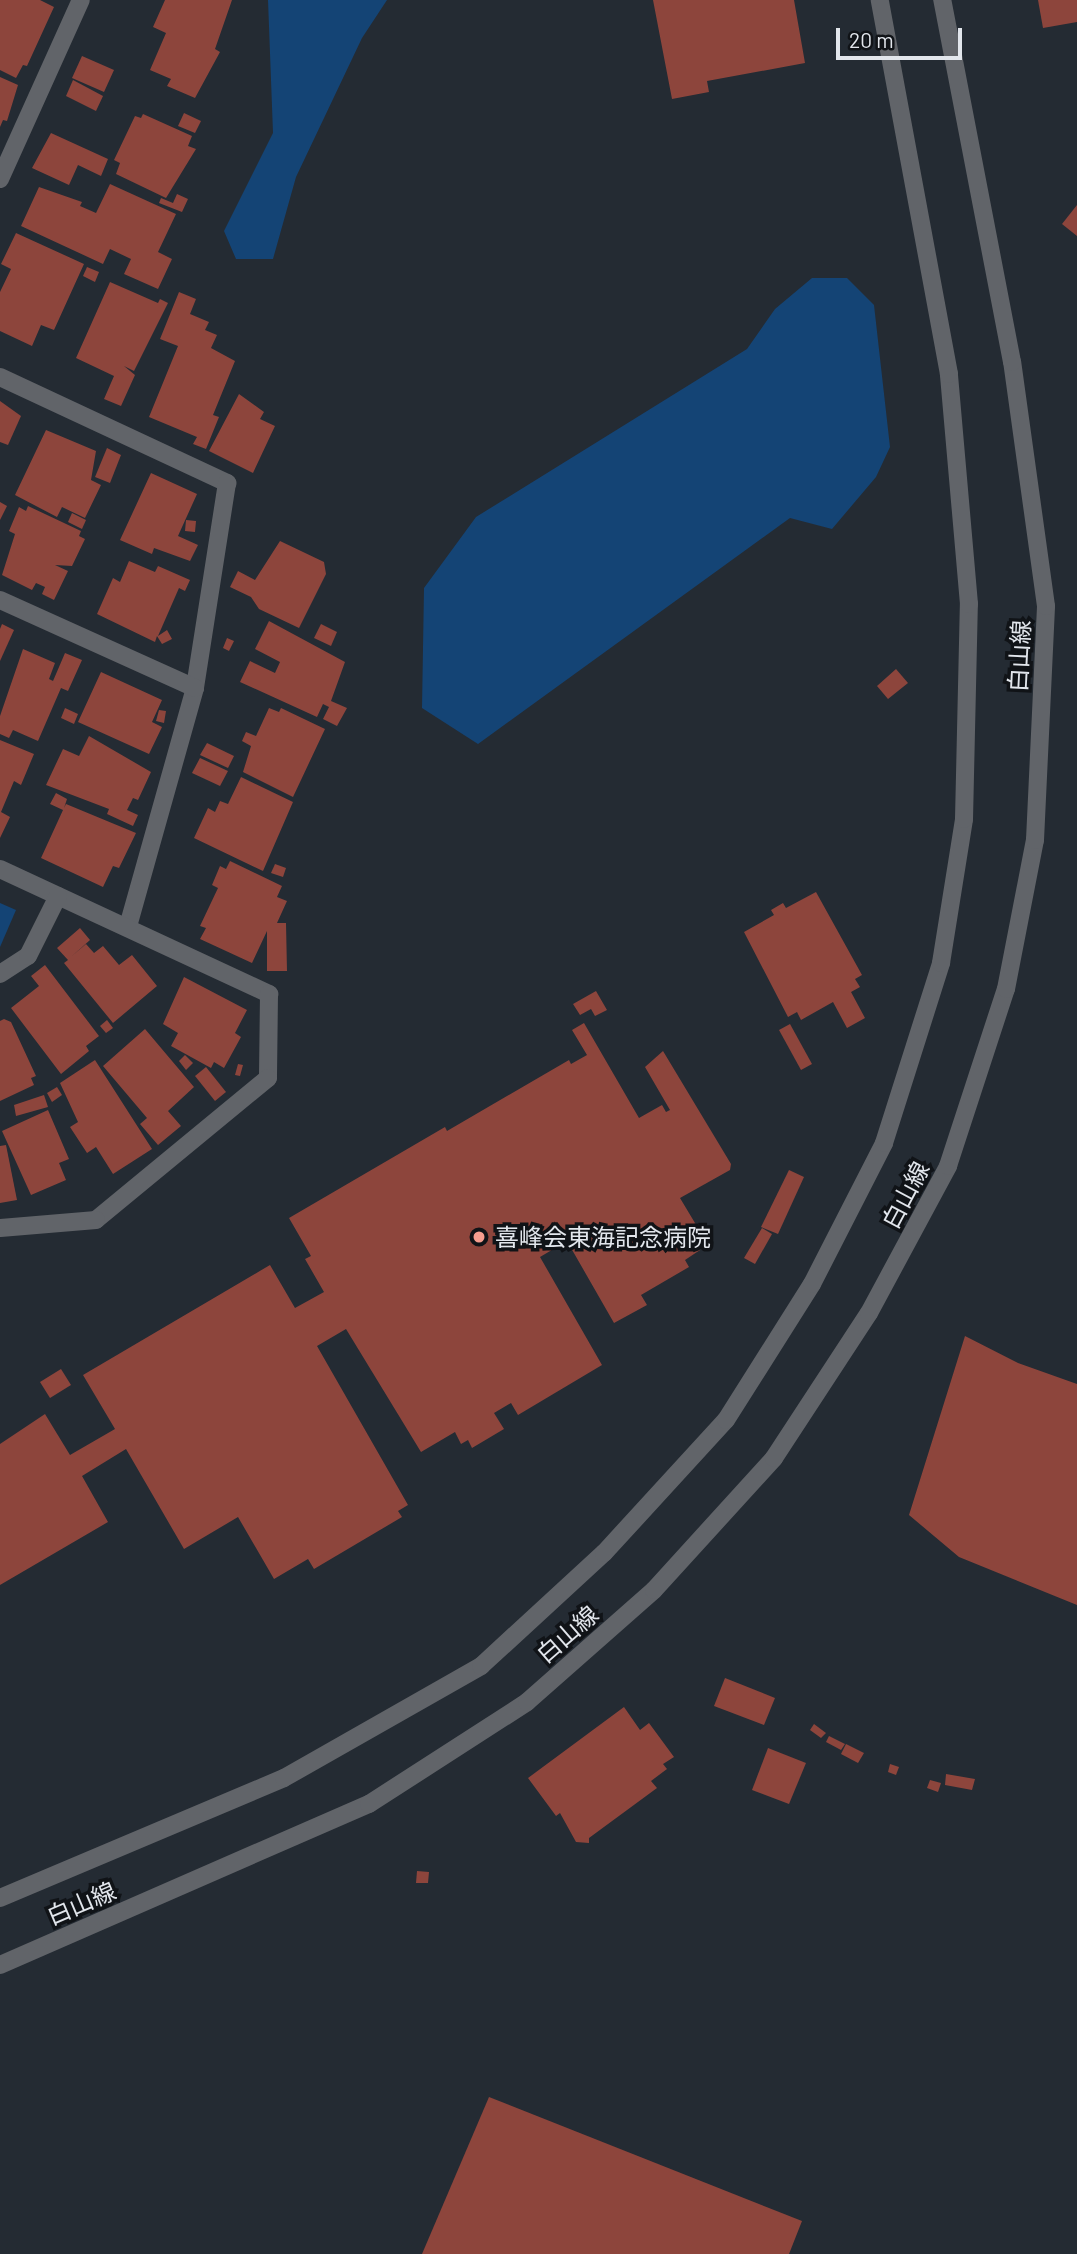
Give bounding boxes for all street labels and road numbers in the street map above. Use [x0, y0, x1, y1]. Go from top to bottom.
street label: 白山線 [1003, 619, 1035, 693]
street label: 白山線 [875, 1156, 935, 1234]
street label: 白山線 [530, 1600, 604, 1668]
street label: 白山線 [42, 1876, 120, 1930]

